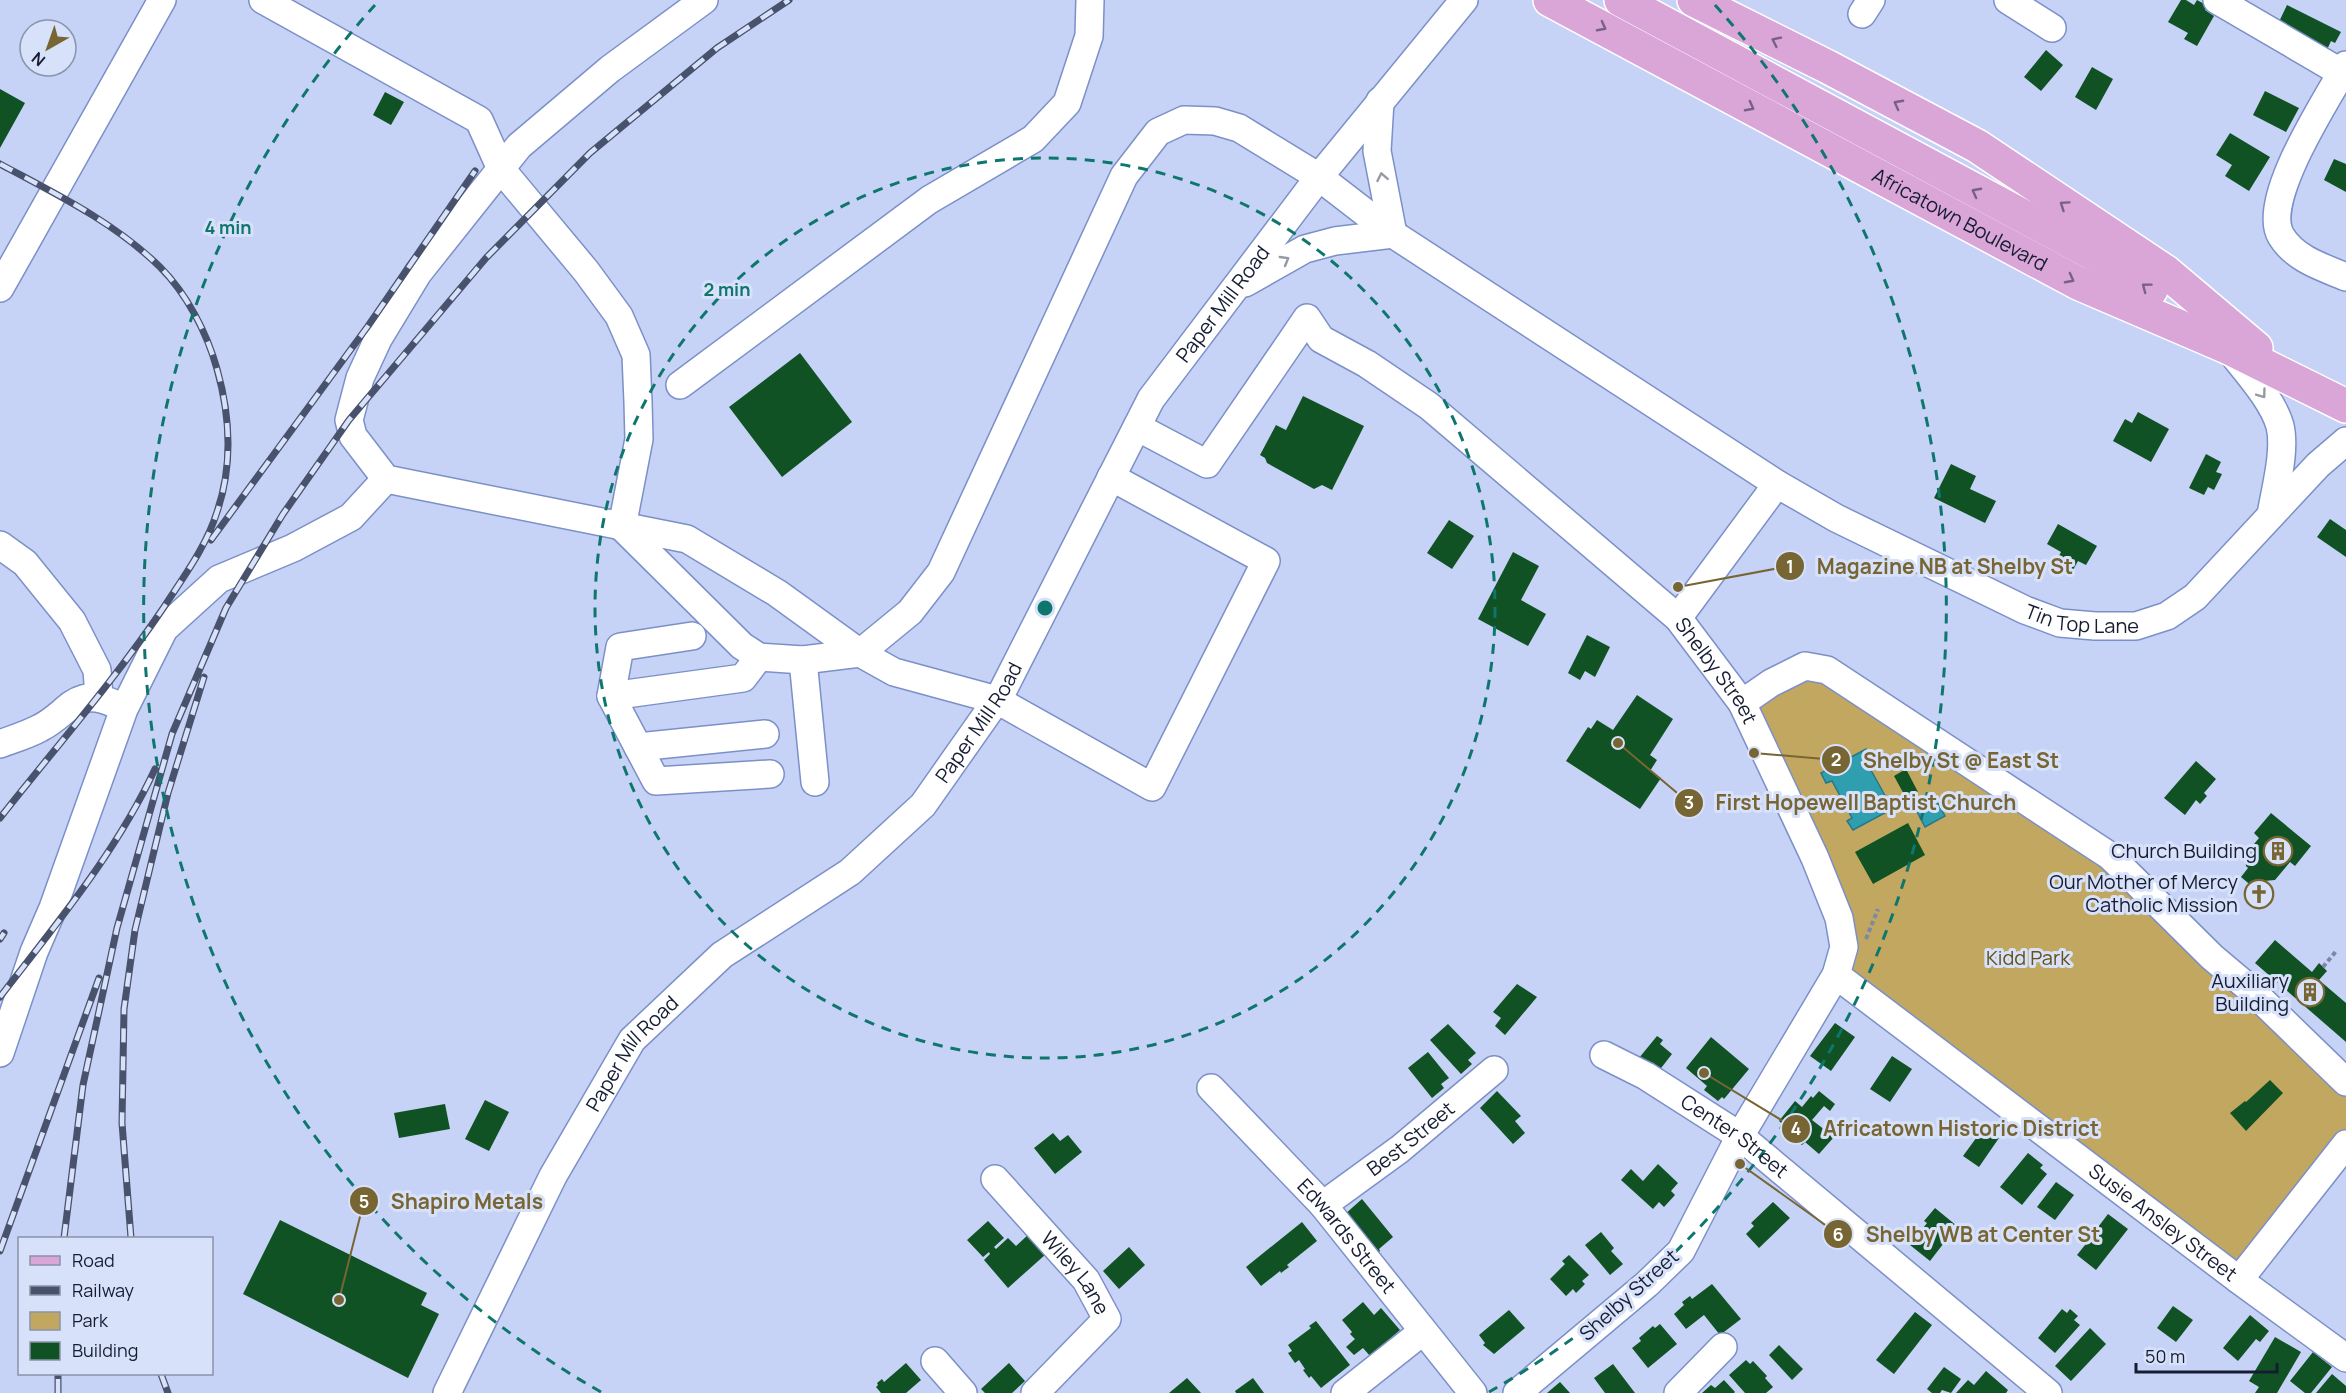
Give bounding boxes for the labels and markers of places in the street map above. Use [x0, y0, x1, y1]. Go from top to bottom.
callout: Magazine NB at Shelby St [1775, 547, 2086, 586]
centre of rings [1035, 598, 1055, 618]
callout: Shelby St @ East St [1821, 741, 2071, 780]
callout: First Hopewell Baptist Church [1674, 783, 2029, 822]
building icon: Church Building [2262, 835, 2294, 867]
place label: Church Building [2111, 837, 2257, 864]
place label: Our Mother of Mercy Catholic Mission [2049, 868, 2238, 918]
church icon: Our Mother of Mercy Catholic Mission [2243, 878, 2275, 910]
place label: Auxiliary Building [2211, 967, 2289, 1017]
building icon: Auxiliary Building [2294, 976, 2326, 1008]
callout: Africatown Historic District [1781, 1109, 2111, 1148]
callout: Shapiro Metals [349, 1182, 556, 1221]
callout: Shelby WB at Center St [1823, 1215, 2112, 1254]

